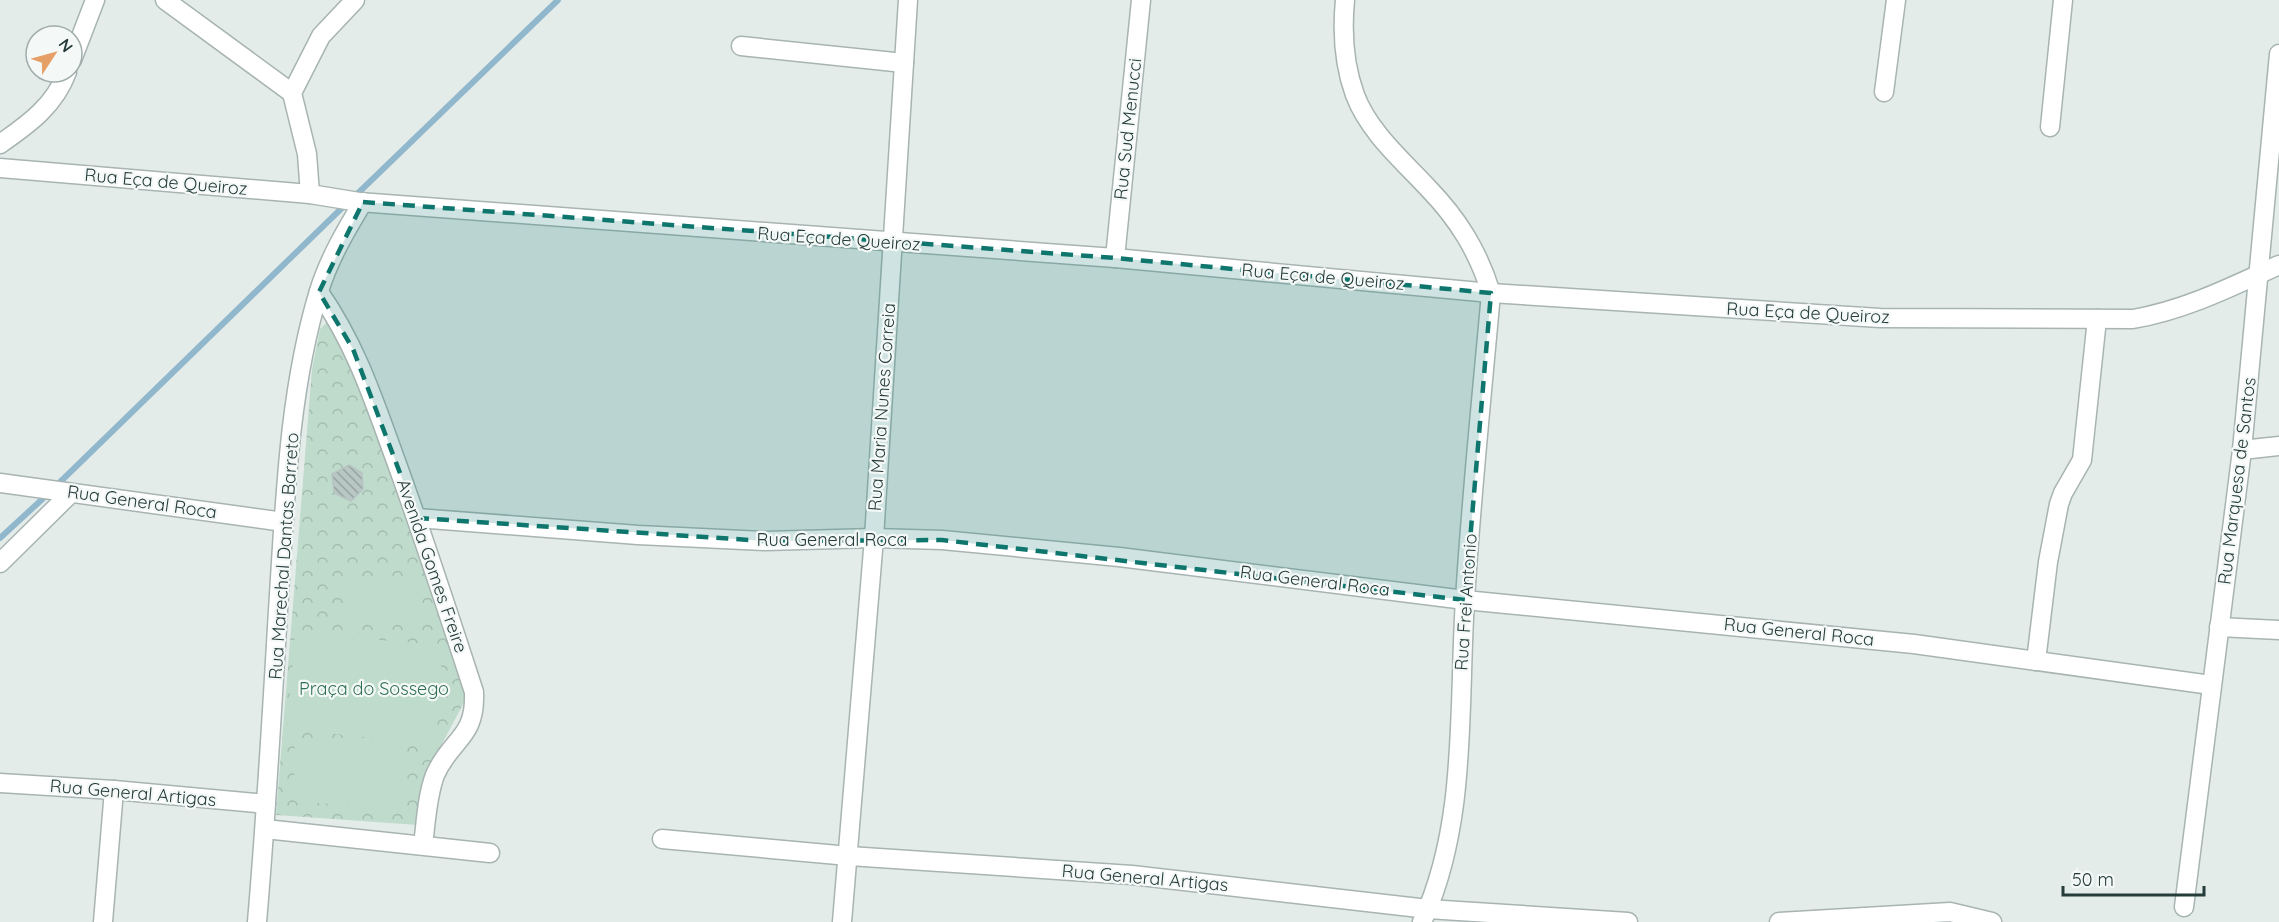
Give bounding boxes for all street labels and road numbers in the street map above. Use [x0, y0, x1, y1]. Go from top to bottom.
street label: Rua Sud Menucci [1109, 57, 1146, 201]
street label: Rua Eça de Queiroz [84, 163, 248, 200]
street label: Rua Eça de Queiroz [757, 221, 921, 256]
street label: Rua Eça de Queiroz [1241, 258, 1405, 295]
street label: Rua Eça de Queiroz [1726, 297, 1890, 328]
street label: Rua Maria Nunes Correia [863, 302, 900, 512]
street label: Rua Marquesa de Santos [2212, 376, 2261, 586]
street label: Rua Marechal Dantas Barreto [263, 432, 304, 680]
street label: Avenida Gomes Freire [392, 476, 473, 656]
street label: Rua General Roca [66, 480, 218, 523]
street label: Rua General Roca [757, 528, 907, 551]
street label: Rua Frei Antonio [1449, 533, 1482, 671]
street label: Rua General Roca [1239, 560, 1391, 601]
street label: Rua General Roca [1723, 612, 1875, 651]
street label: Rua General Artigas [49, 774, 217, 811]
street label: Rua General Artigas [1061, 859, 1229, 896]

